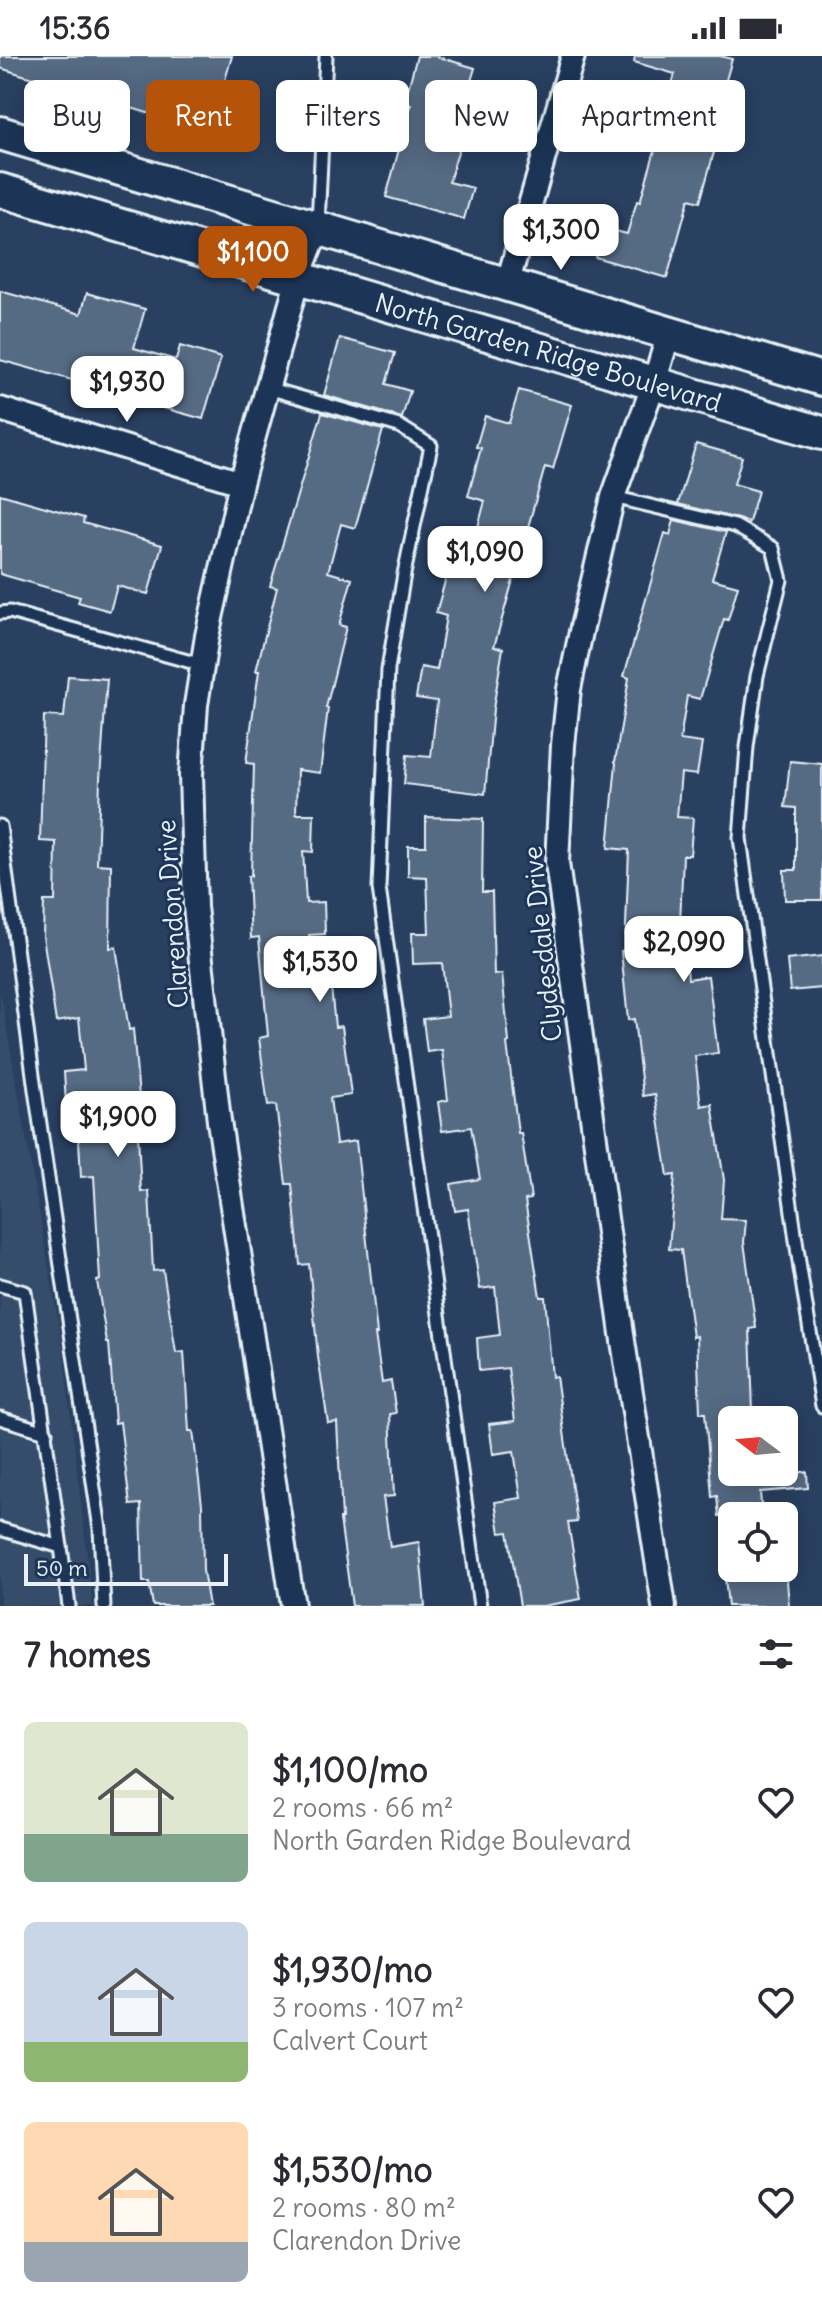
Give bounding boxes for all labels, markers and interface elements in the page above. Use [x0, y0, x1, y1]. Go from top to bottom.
text: 15:36 [40, 9, 110, 47]
chip: Buy [24, 80, 130, 152]
chip: Rent [146, 80, 260, 152]
chip: Filters [276, 80, 409, 152]
chip: New [425, 80, 537, 152]
chip: Apartment [553, 80, 745, 152]
pin: $1,300 [496, 204, 626, 272]
text: $1,300 [522, 213, 600, 246]
pin: $1,100 [188, 226, 318, 294]
text: $1,100 [216, 235, 290, 268]
street label: North Garden Ridge Boulevard [372, 285, 726, 419]
pin: $1,930 [62, 356, 192, 424]
text: $1,930 [89, 365, 165, 398]
pin: $1,090 [420, 526, 550, 594]
text: $1,090 [446, 535, 524, 568]
street label: Clarendon Drive [149, 818, 195, 1010]
street label: Clydesdale Drive [515, 845, 569, 1043]
pin: $2,090 [619, 916, 749, 984]
text: $2,090 [642, 925, 726, 958]
pin: $1,530 [255, 936, 385, 1004]
text: $1,530 [282, 945, 358, 978]
pin: $1,900 [53, 1091, 183, 1159]
text: $1,900 [79, 1100, 157, 1133]
north arrow [718, 1406, 798, 1486]
map controls [718, 1406, 798, 1582]
button: locate [718, 1502, 798, 1582]
scale bar [24, 1550, 228, 1586]
text: 50 m [36, 1554, 88, 1582]
icon: filters [754, 1632, 798, 1676]
text: 7 homes [24, 1633, 151, 1676]
text: $1,100/mo [272, 1748, 428, 1791]
icon: home [88, 1754, 184, 1850]
icon: heart [754, 1780, 798, 1824]
text: 2 rooms · 66 m² [272, 1791, 454, 1824]
text: North Garden Ridge Boulevard [272, 1824, 631, 1857]
text: $1,930/mo [272, 1948, 433, 1991]
icon: home [88, 1954, 184, 2050]
icon: heart [754, 1980, 798, 2024]
text: 3 rooms · 107 m² [272, 1991, 464, 2024]
text: Calvert Court [272, 2024, 428, 2057]
text: $1,530/mo [272, 2148, 433, 2191]
icon: home [88, 2154, 184, 2250]
icon: heart [754, 2180, 798, 2224]
text: 2 rooms · 80 m² [272, 2191, 456, 2224]
text: Clarendon Drive [272, 2224, 461, 2257]

